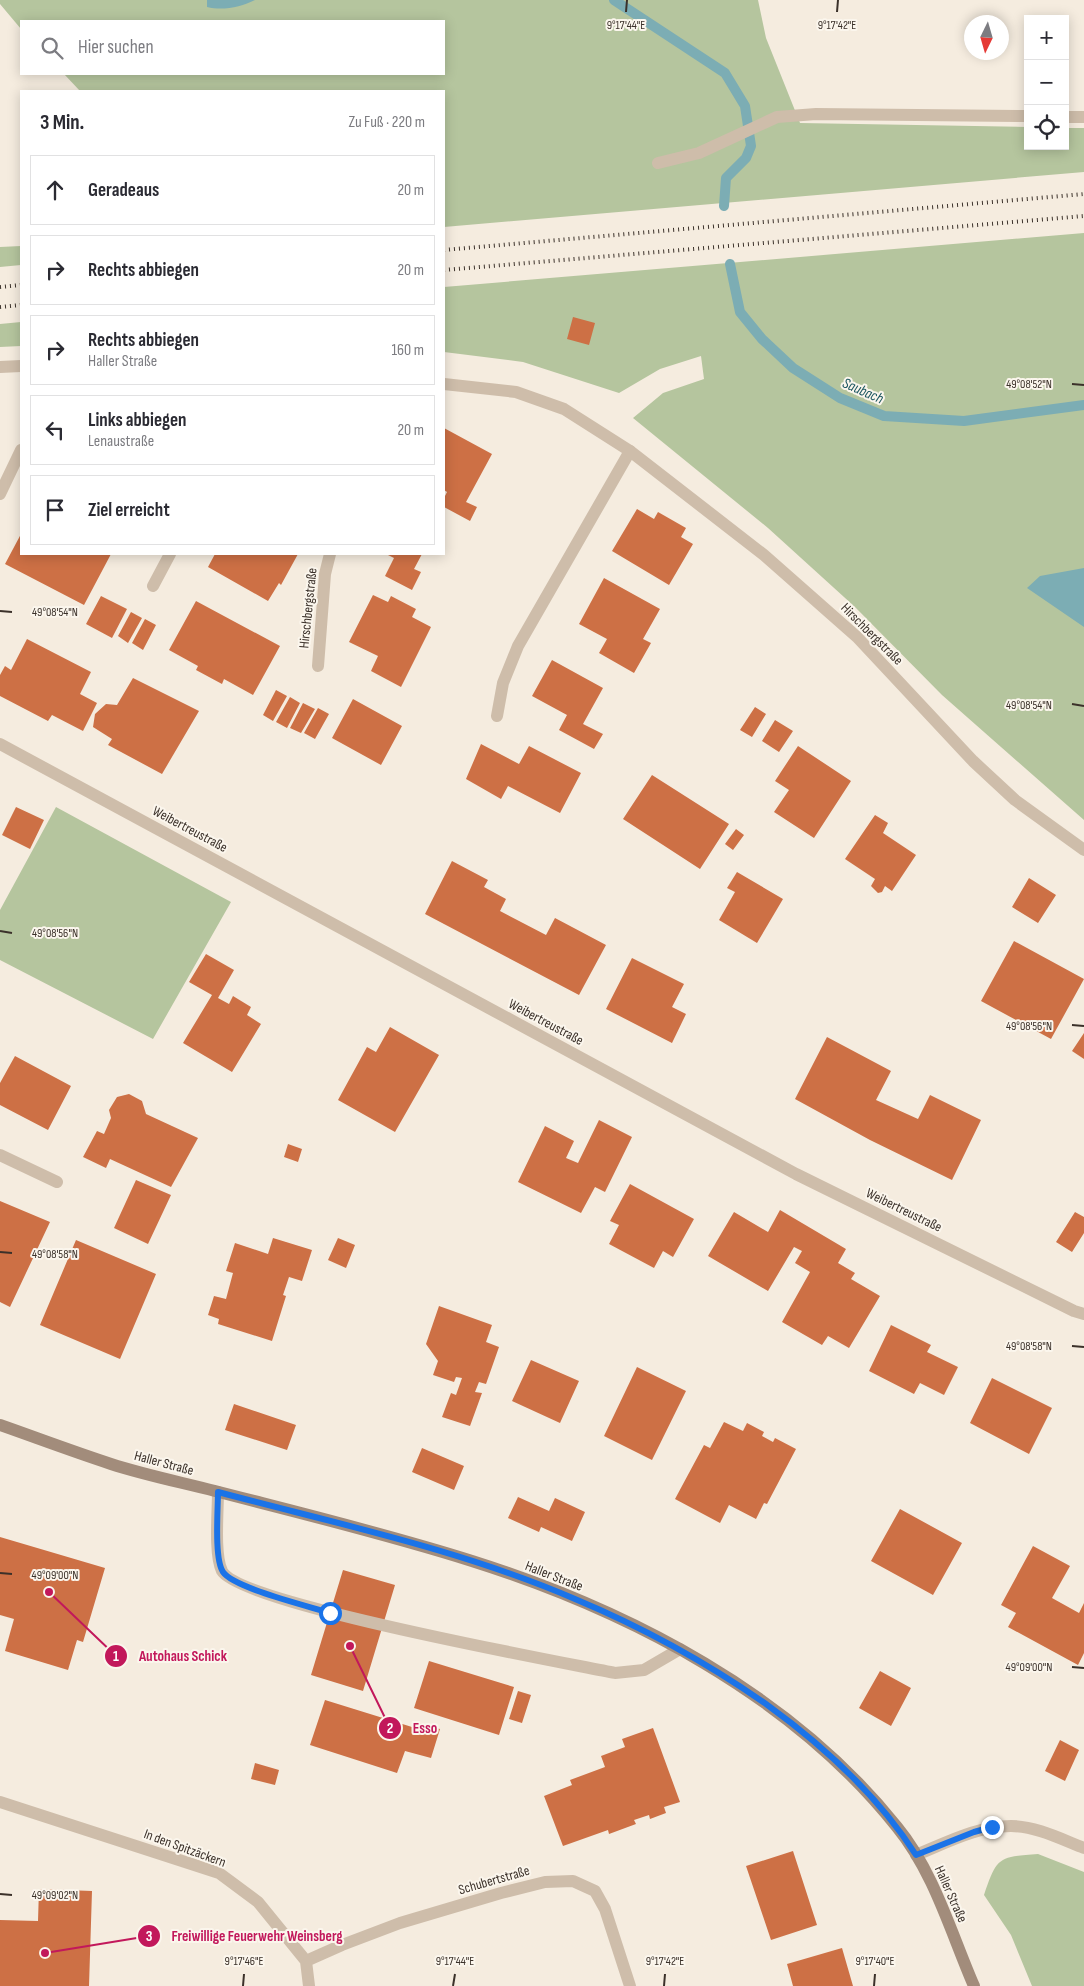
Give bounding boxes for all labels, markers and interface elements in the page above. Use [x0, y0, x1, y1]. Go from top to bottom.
north arrow [964, 15, 1009, 60]
map controls [1024, 15, 1069, 150]
button: + [1024, 15, 1069, 60]
text: 9°17'44"E [607, 18, 645, 33]
text: 9°17'42"E [818, 18, 856, 33]
search box [20, 20, 445, 75]
icon: search [38, 34, 66, 62]
text: Hier suchen [78, 36, 154, 59]
button: − [1024, 60, 1069, 105]
button: locate [1024, 105, 1069, 150]
text: 3 Min. [40, 110, 84, 135]
text: Zu Fuß · 220 m [348, 113, 425, 132]
icon: ahead [41, 176, 69, 204]
text: Geradeaus [88, 179, 159, 202]
text: 20 m [397, 181, 424, 200]
icon: right [41, 256, 69, 284]
text: Rechts abbiegen [88, 259, 199, 282]
text: 20 m [397, 261, 424, 280]
text: Rechts abbiegen [88, 329, 199, 352]
icon: right [41, 336, 69, 364]
text: 160 m [391, 341, 424, 360]
text: Haller Straße [88, 352, 157, 371]
water label: Saubach [840, 374, 886, 408]
text: 49°08'52"N [1006, 377, 1052, 392]
text: Links abbiegen [88, 409, 186, 432]
icon: left [41, 416, 69, 444]
text: 20 m [397, 421, 424, 440]
text: Lenaustraße [88, 432, 154, 451]
icon: arrive [41, 496, 69, 524]
text: Ziel erreicht [88, 499, 170, 522]
street label: Hirschbergstraße [295, 567, 321, 649]
street label: Hirschbergstraße [837, 599, 907, 669]
text: 49°08'54"N [32, 605, 78, 620]
text: 49°08'54"N [1006, 698, 1052, 713]
street label: Weibertreustraße [150, 802, 230, 856]
text: 49°08'56"N [32, 926, 78, 941]
street label: Weibertreustraße [506, 995, 586, 1049]
text: 49°08'56"N [1006, 1019, 1052, 1034]
street label: Weibertreustraße [863, 1184, 945, 1236]
text: 49°08'58"N [32, 1247, 78, 1262]
text: 49°08'58"N [1006, 1339, 1052, 1354]
street label: Haller Straße [133, 1447, 195, 1479]
street label: Haller Straße [523, 1557, 585, 1595]
text: 49°09'00"N [32, 1568, 78, 1583]
route start [319, 1602, 342, 1625]
callout: Autohaus Schick [104, 1641, 237, 1671]
text: 1 [113, 1647, 119, 1666]
text: Autohaus Schick [138, 1647, 228, 1666]
text: 49°09'00"N [1006, 1660, 1052, 1675]
callout: Esso [377, 1713, 447, 1743]
text: 2 [387, 1719, 393, 1738]
text: Esso [413, 1719, 437, 1738]
route end [981, 1816, 1004, 1839]
street label: In den Spitzäckern [142, 1825, 228, 1871]
street label: Schubertstraße [456, 1862, 532, 1898]
street label: Haller Straße [931, 1863, 971, 1925]
text: 49°09'02"N [32, 1888, 78, 1903]
callout: Freiwillige Feuerwehr Weinsberg [137, 1921, 353, 1951]
text: 3 [146, 1927, 153, 1946]
text: Freiwillige Feuerwehr Weinsberg [171, 1927, 343, 1946]
text: 9°17'46"E [225, 1954, 263, 1969]
text: 9°17'44"E [436, 1954, 474, 1969]
text: 9°17'42"E [646, 1954, 684, 1969]
text: 9°17'40"E [856, 1954, 895, 1969]

